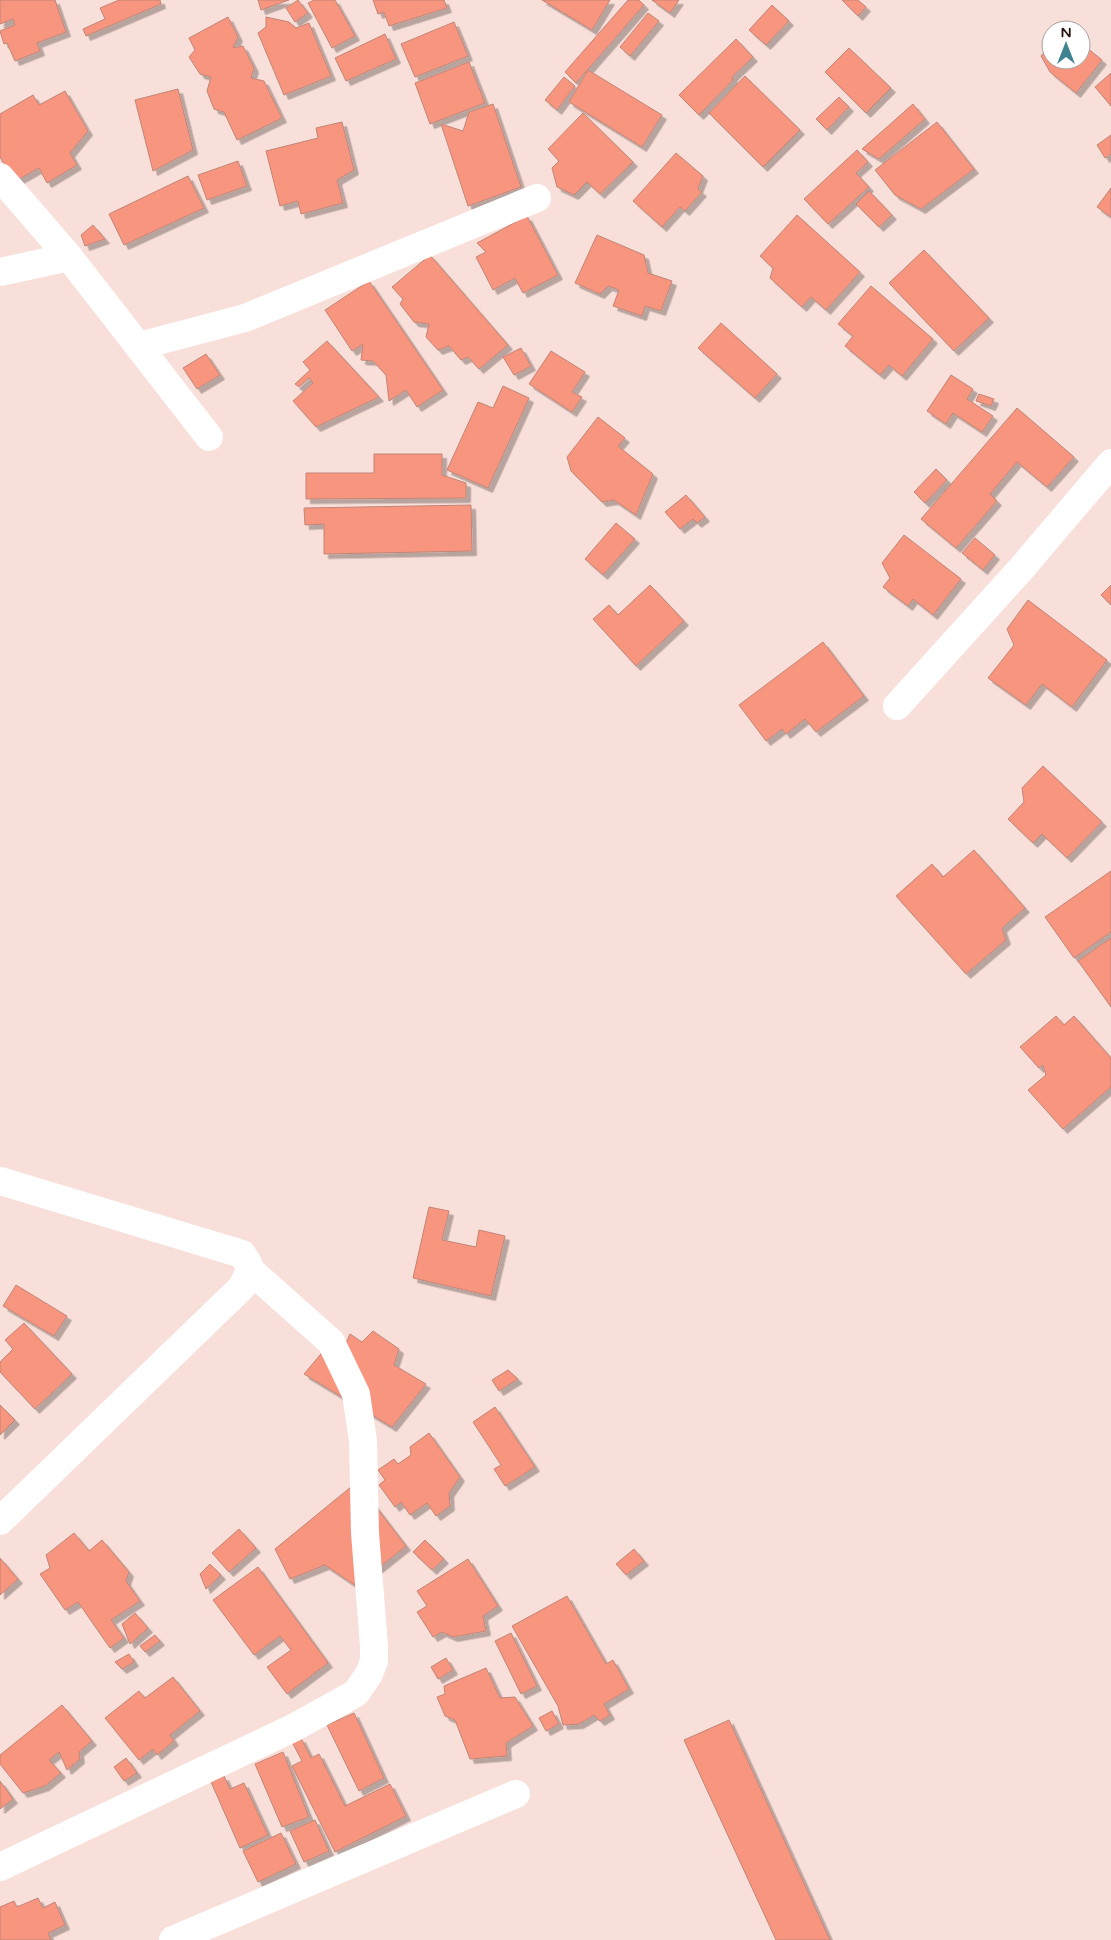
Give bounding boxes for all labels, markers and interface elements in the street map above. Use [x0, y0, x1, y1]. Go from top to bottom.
north arrow [1041, 20, 1091, 70]
text: N [1060, 24, 1072, 41]

